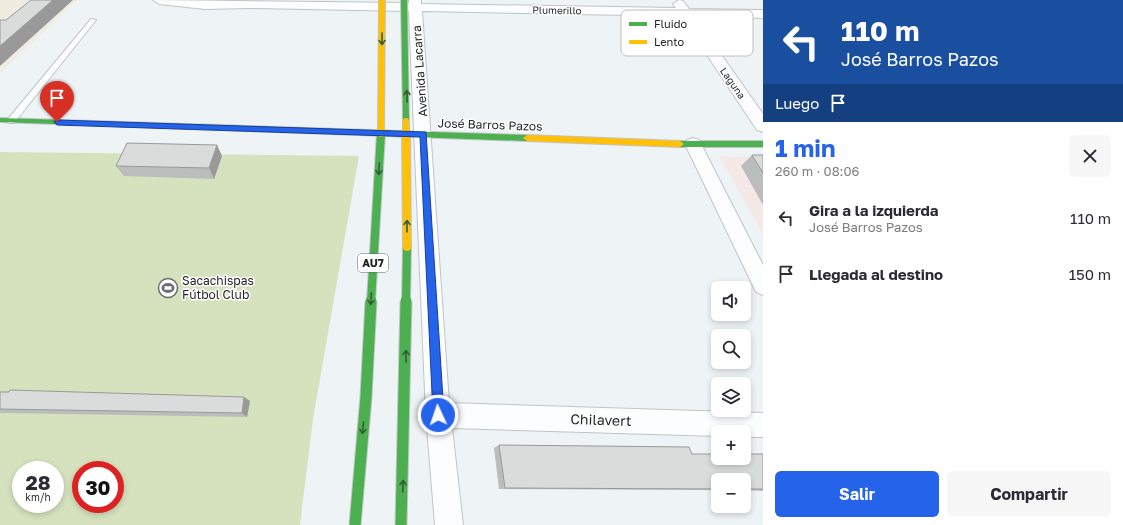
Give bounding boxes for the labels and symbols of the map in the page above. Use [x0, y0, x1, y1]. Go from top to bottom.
street label: Plumerillo [532, 4, 582, 16]
legend [621, 10, 753, 56]
text: Fluido [654, 17, 687, 30]
street label: Avenida Lacarra [409, 25, 430, 117]
one-way arrow [378, 32, 386, 45]
text: Lento [654, 35, 685, 48]
street label: Laguna [718, 65, 748, 101]
pin [40, 81, 74, 122]
one-way arrow [403, 90, 411, 103]
street label: José Barros Pazos [437, 115, 543, 134]
one-way arrow [375, 162, 382, 175]
one-way arrow [403, 220, 411, 233]
road number: AU7 [358, 254, 388, 272]
place label: Sacachispas Fútbol Club [182, 273, 254, 302]
sports icon: Sacachispas Fútbol Club [157, 277, 179, 299]
one-way arrow [368, 292, 375, 305]
one-way arrow [402, 350, 410, 363]
position arrow [417, 394, 459, 436]
street label: Chilavert [570, 410, 632, 429]
one-way arrow [359, 421, 367, 434]
speed limit sign: 30 [72, 461, 124, 513]
one-way arrow [399, 480, 406, 493]

